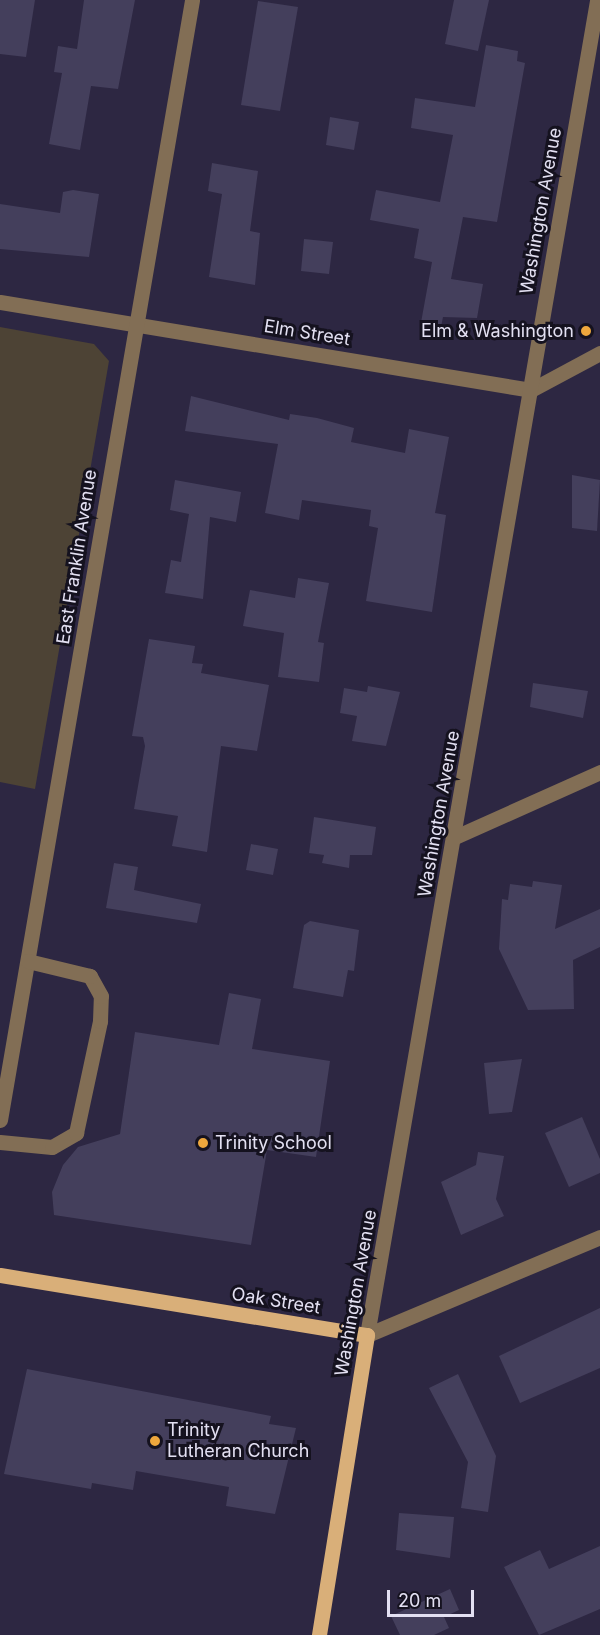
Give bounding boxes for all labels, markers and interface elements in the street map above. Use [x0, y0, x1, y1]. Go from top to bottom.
street label: Washington Avenue [516, 126, 566, 296]
street label: Elm Street [262, 316, 352, 350]
place label: Elm & Washington [421, 320, 574, 342]
marker: Elm & Washington [579, 324, 593, 338]
street label: East Franklin Avenue [53, 468, 101, 646]
street label: Washington Avenue [414, 729, 464, 899]
place label: Trinity School [215, 1132, 332, 1154]
marker: Trinity School [196, 1136, 210, 1150]
street label: Washington Avenue [331, 1208, 381, 1378]
street label: Oak Street [230, 1283, 322, 1319]
place label: Trinity Lutheran Church [167, 1420, 309, 1462]
marker: Trinity Lutheran Church [148, 1434, 162, 1448]
scale bar [390, 1578, 477, 1616]
text: 20 m [398, 1590, 441, 1611]

